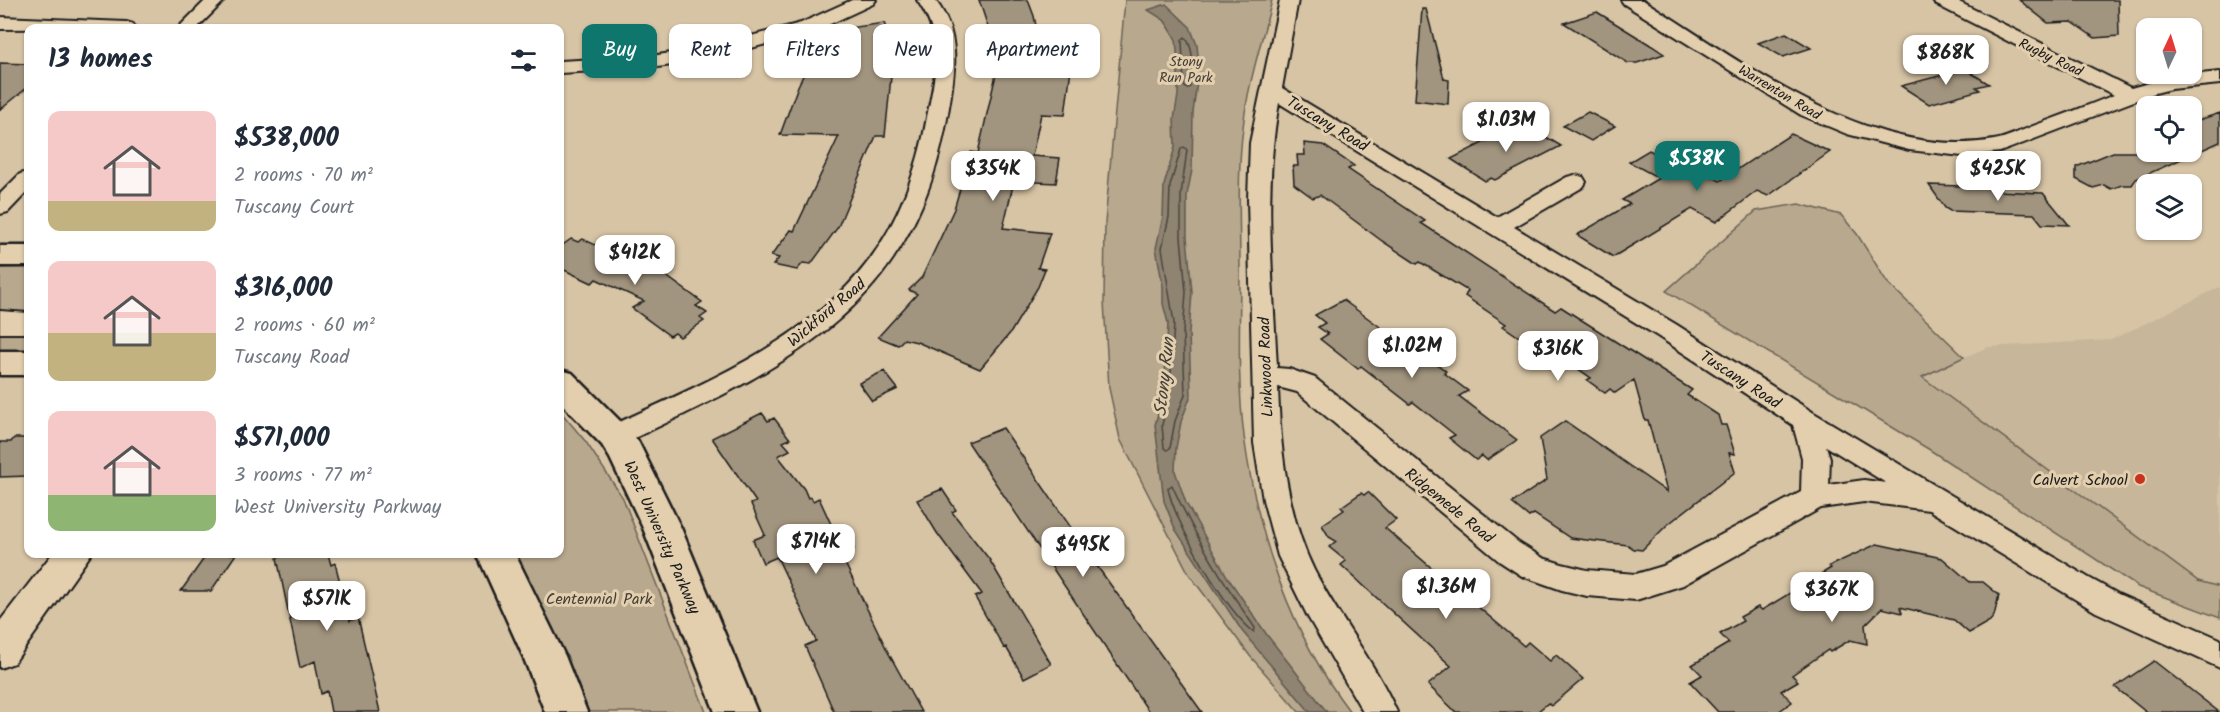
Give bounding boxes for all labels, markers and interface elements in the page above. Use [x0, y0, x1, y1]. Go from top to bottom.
north arrow [2136, 18, 2202, 84]
map controls [2136, 18, 2202, 240]
chip: Buy [582, 24, 657, 78]
chip: Rent [669, 24, 752, 78]
chip: Filters [764, 24, 861, 78]
chip: New [873, 24, 953, 78]
chip: Apartment [965, 24, 1100, 78]
street label: Rugby Road [2015, 33, 2087, 83]
pin: $868K [1904, 35, 1988, 86]
text: $868K [1917, 38, 1975, 70]
text: 13 homes [48, 39, 153, 81]
icon: filters [507, 44, 540, 77]
park label: Stony Run Park [1159, 51, 1213, 89]
street label: Warrenton Road [1734, 59, 1826, 127]
street label: Tuscany Road [1281, 90, 1374, 159]
button: locate [2136, 96, 2202, 162]
pin: $1.03M [1457, 102, 1555, 153]
text: $1.03M [1477, 105, 1535, 137]
text: $538,000 [234, 118, 339, 160]
icon: home [96, 135, 168, 207]
pin: $538K [1655, 141, 1739, 192]
text: $538K [1669, 144, 1725, 176]
pin: $354K [951, 151, 1035, 202]
pin: $425K [1956, 151, 2040, 202]
text: $354K [965, 154, 1021, 186]
text: $425K [1970, 154, 2026, 186]
text: 2 rooms · 70 m² [234, 160, 373, 192]
button: layers [2136, 174, 2202, 240]
text: Tuscany Court [234, 192, 354, 224]
pin: $412K [593, 235, 677, 286]
text: $412K [609, 238, 661, 270]
text: $316,000 [234, 268, 332, 310]
street label: Wickford Road [782, 272, 873, 354]
icon: home [96, 285, 168, 357]
text: 2 rooms · 60 m² [234, 310, 375, 342]
street label: Linkwood Road [1252, 315, 1281, 418]
pin: $1.02M [1363, 328, 1461, 379]
text: $1.02M [1382, 331, 1442, 363]
pin: $316K [1516, 331, 1600, 382]
text: $316K [1532, 334, 1584, 366]
water label: Stony Run [1147, 335, 1184, 418]
text: Tuscany Road [234, 342, 349, 374]
street label: Tuscany Road [1695, 345, 1787, 416]
text: $571,000 [234, 418, 330, 460]
icon: home [96, 435, 168, 507]
street label: West University Parkway [616, 457, 707, 619]
text: 3 rooms · 77 m² [234, 460, 372, 492]
street label: Ridgemede Road [1399, 462, 1500, 551]
place label: Calvert School [2033, 468, 2128, 493]
marker: Calvert School [2133, 472, 2147, 486]
text: West University Parkway [234, 492, 441, 524]
pin: $714K [774, 524, 858, 575]
text: $714K [791, 527, 841, 559]
pin: $495K [1041, 527, 1125, 578]
text: $495K [1055, 530, 1111, 562]
pin: $1.36M [1397, 569, 1495, 620]
text: $1.36M [1416, 572, 1476, 604]
pin: $367K [1790, 572, 1874, 623]
text: $367K [1804, 575, 1860, 607]
pin: $571K [285, 581, 369, 632]
text: $571K [302, 584, 352, 616]
park label: Centennial Park [546, 587, 653, 612]

